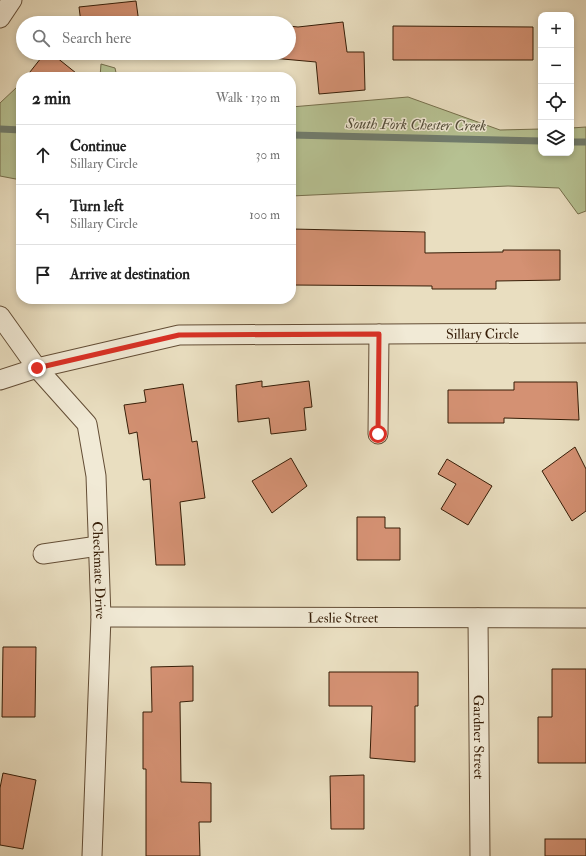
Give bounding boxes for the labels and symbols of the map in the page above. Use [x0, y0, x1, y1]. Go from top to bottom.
water label: South Fork Chester Creek [345, 114, 486, 136]
street label: Sillary Circle [446, 325, 519, 343]
route end [28, 359, 46, 377]
route start [369, 425, 387, 443]
street label: Checkmate Drive [89, 521, 110, 620]
street label: Leslie Street [308, 609, 379, 626]
street label: Gardner Street [470, 695, 488, 780]

